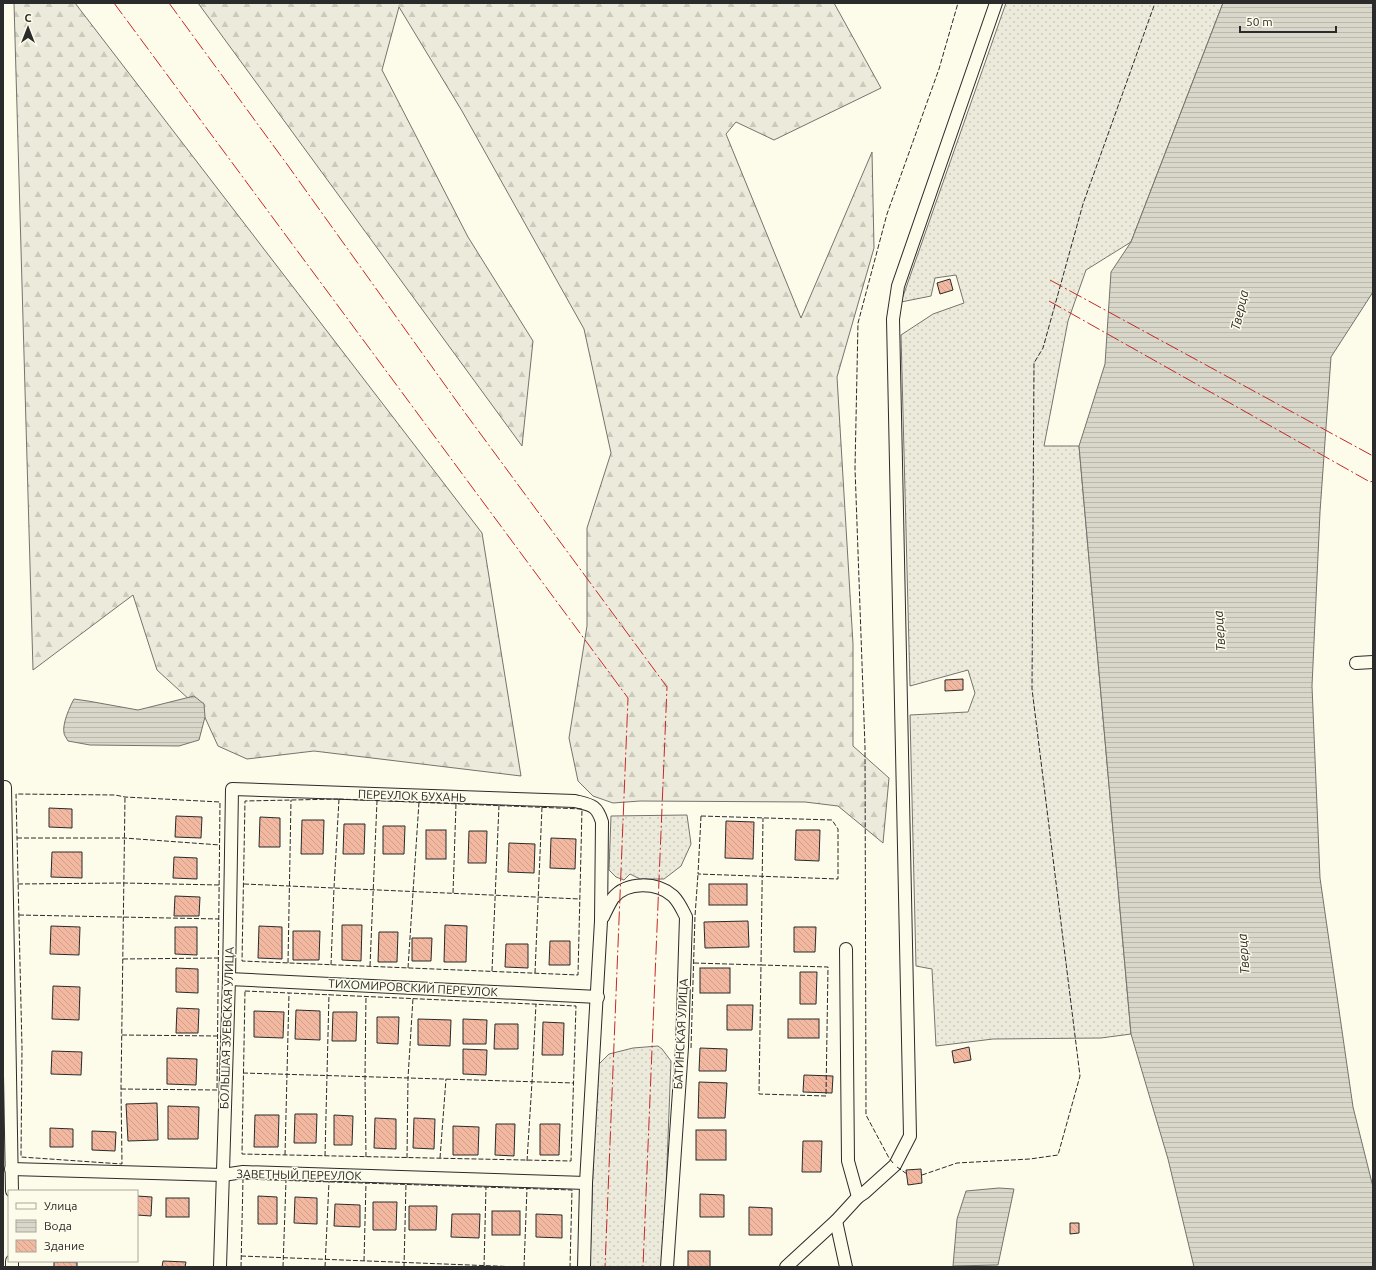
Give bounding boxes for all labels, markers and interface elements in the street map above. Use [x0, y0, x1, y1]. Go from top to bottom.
north arrow [8, 8, 48, 48]
scale bar [1240, 8, 1336, 34]
text: С [24, 12, 32, 24]
text: 50 m [1246, 15, 1273, 28]
water label: Тверца [1228, 288, 1250, 332]
water label: Тверца [1211, 610, 1227, 652]
street label: ПЕРЕУЛОК БУХАНЬ [358, 787, 466, 804]
water label: Тверца [1235, 933, 1251, 975]
street label: БОЛЬШАЯ ЗУЕВСКАЯ УЛИЦА [217, 946, 236, 1109]
street label: ТИХОМИРОВСКИЙ ПЕРЕУЛОК [328, 977, 499, 998]
street label: БАТИНСКАЯ УЛИЦА [671, 978, 690, 1090]
street label: ЗАВЕТНЫЙ ПЕРЕУЛОК [236, 1167, 363, 1182]
legend [8, 1190, 138, 1262]
text: Улица [44, 1199, 77, 1212]
text: Вода [44, 1219, 72, 1232]
text: Здание [44, 1239, 85, 1252]

